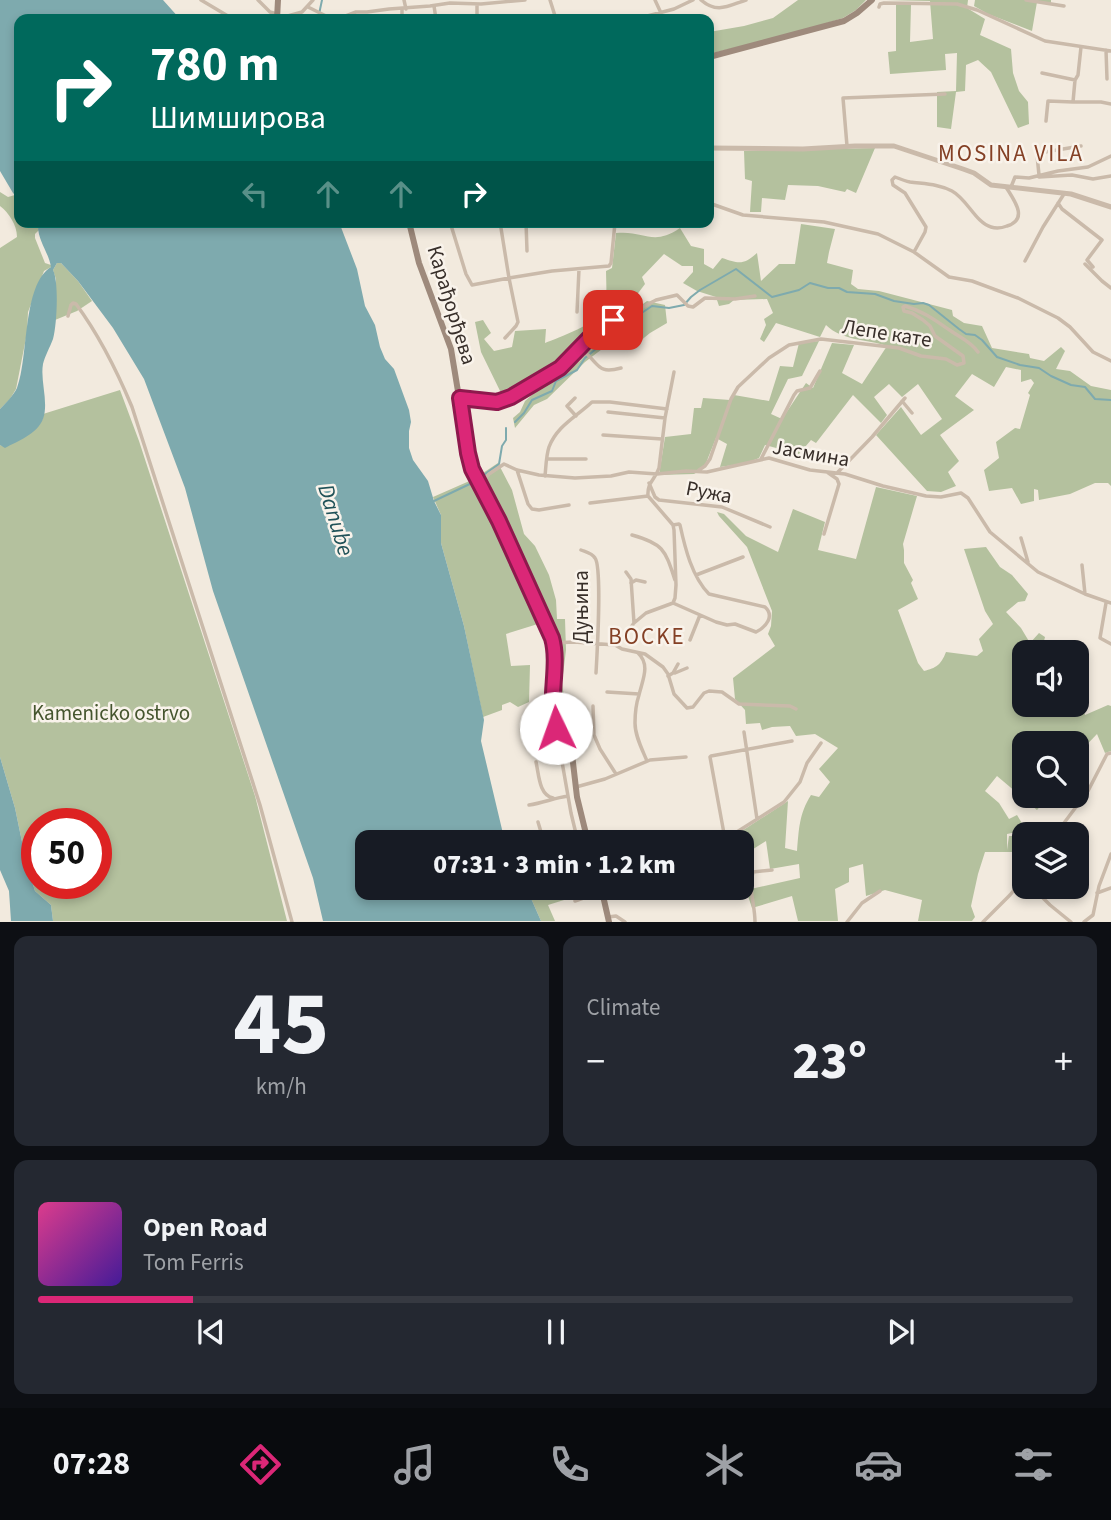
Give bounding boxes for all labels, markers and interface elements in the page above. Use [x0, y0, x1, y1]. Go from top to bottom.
text: 780 m [150, 30, 279, 100]
icon: right [35, 42, 126, 133]
text: Шимширова [150, 95, 326, 141]
district label: MOSINA VILA [938, 137, 1084, 170]
icon: left [236, 175, 274, 213]
icon: ahead [309, 175, 347, 213]
icon: ahead [382, 175, 420, 213]
icon: right [455, 175, 493, 213]
street label: Карађорђева [420, 242, 484, 368]
pin [583, 290, 643, 350]
icon: arrive [594, 301, 632, 339]
street label: Лепе кате [840, 311, 934, 355]
street label: Јасмина [770, 431, 852, 475]
street label: Ружа [683, 473, 735, 511]
water label: Danube [309, 480, 363, 560]
street label: Дуњина [566, 570, 596, 644]
district label: BOCKE [608, 620, 686, 653]
map controls [1012, 640, 1089, 899]
button: sound [1012, 640, 1089, 717]
position arrow [519, 691, 593, 765]
park label: Kamenicko ostrvo [32, 698, 190, 728]
button: search [1012, 731, 1089, 808]
speed limit sign: 50 [21, 808, 112, 899]
button: layers [1012, 822, 1089, 899]
text: 07:31 · 3 min · 1.2 km [433, 846, 676, 883]
text: 45 [233, 960, 329, 1089]
text: Climate [587, 991, 660, 1024]
text: 23° [792, 1025, 867, 1099]
text: − [587, 1035, 605, 1089]
text: + [1054, 1035, 1073, 1089]
text: km/h [256, 1070, 307, 1103]
text: Open Road [143, 1209, 268, 1246]
text: Tom Ferris [143, 1246, 244, 1279]
icon: previous [192, 1313, 230, 1351]
icon: pause [537, 1313, 575, 1351]
icon: next [882, 1313, 920, 1351]
icon: directions [236, 1440, 285, 1489]
icon: music [390, 1440, 439, 1489]
icon: phone [545, 1440, 594, 1489]
icon: climate [700, 1440, 749, 1489]
icon: car [854, 1440, 903, 1489]
icon: filters [1009, 1440, 1058, 1489]
text: 07:28 [53, 1441, 130, 1487]

